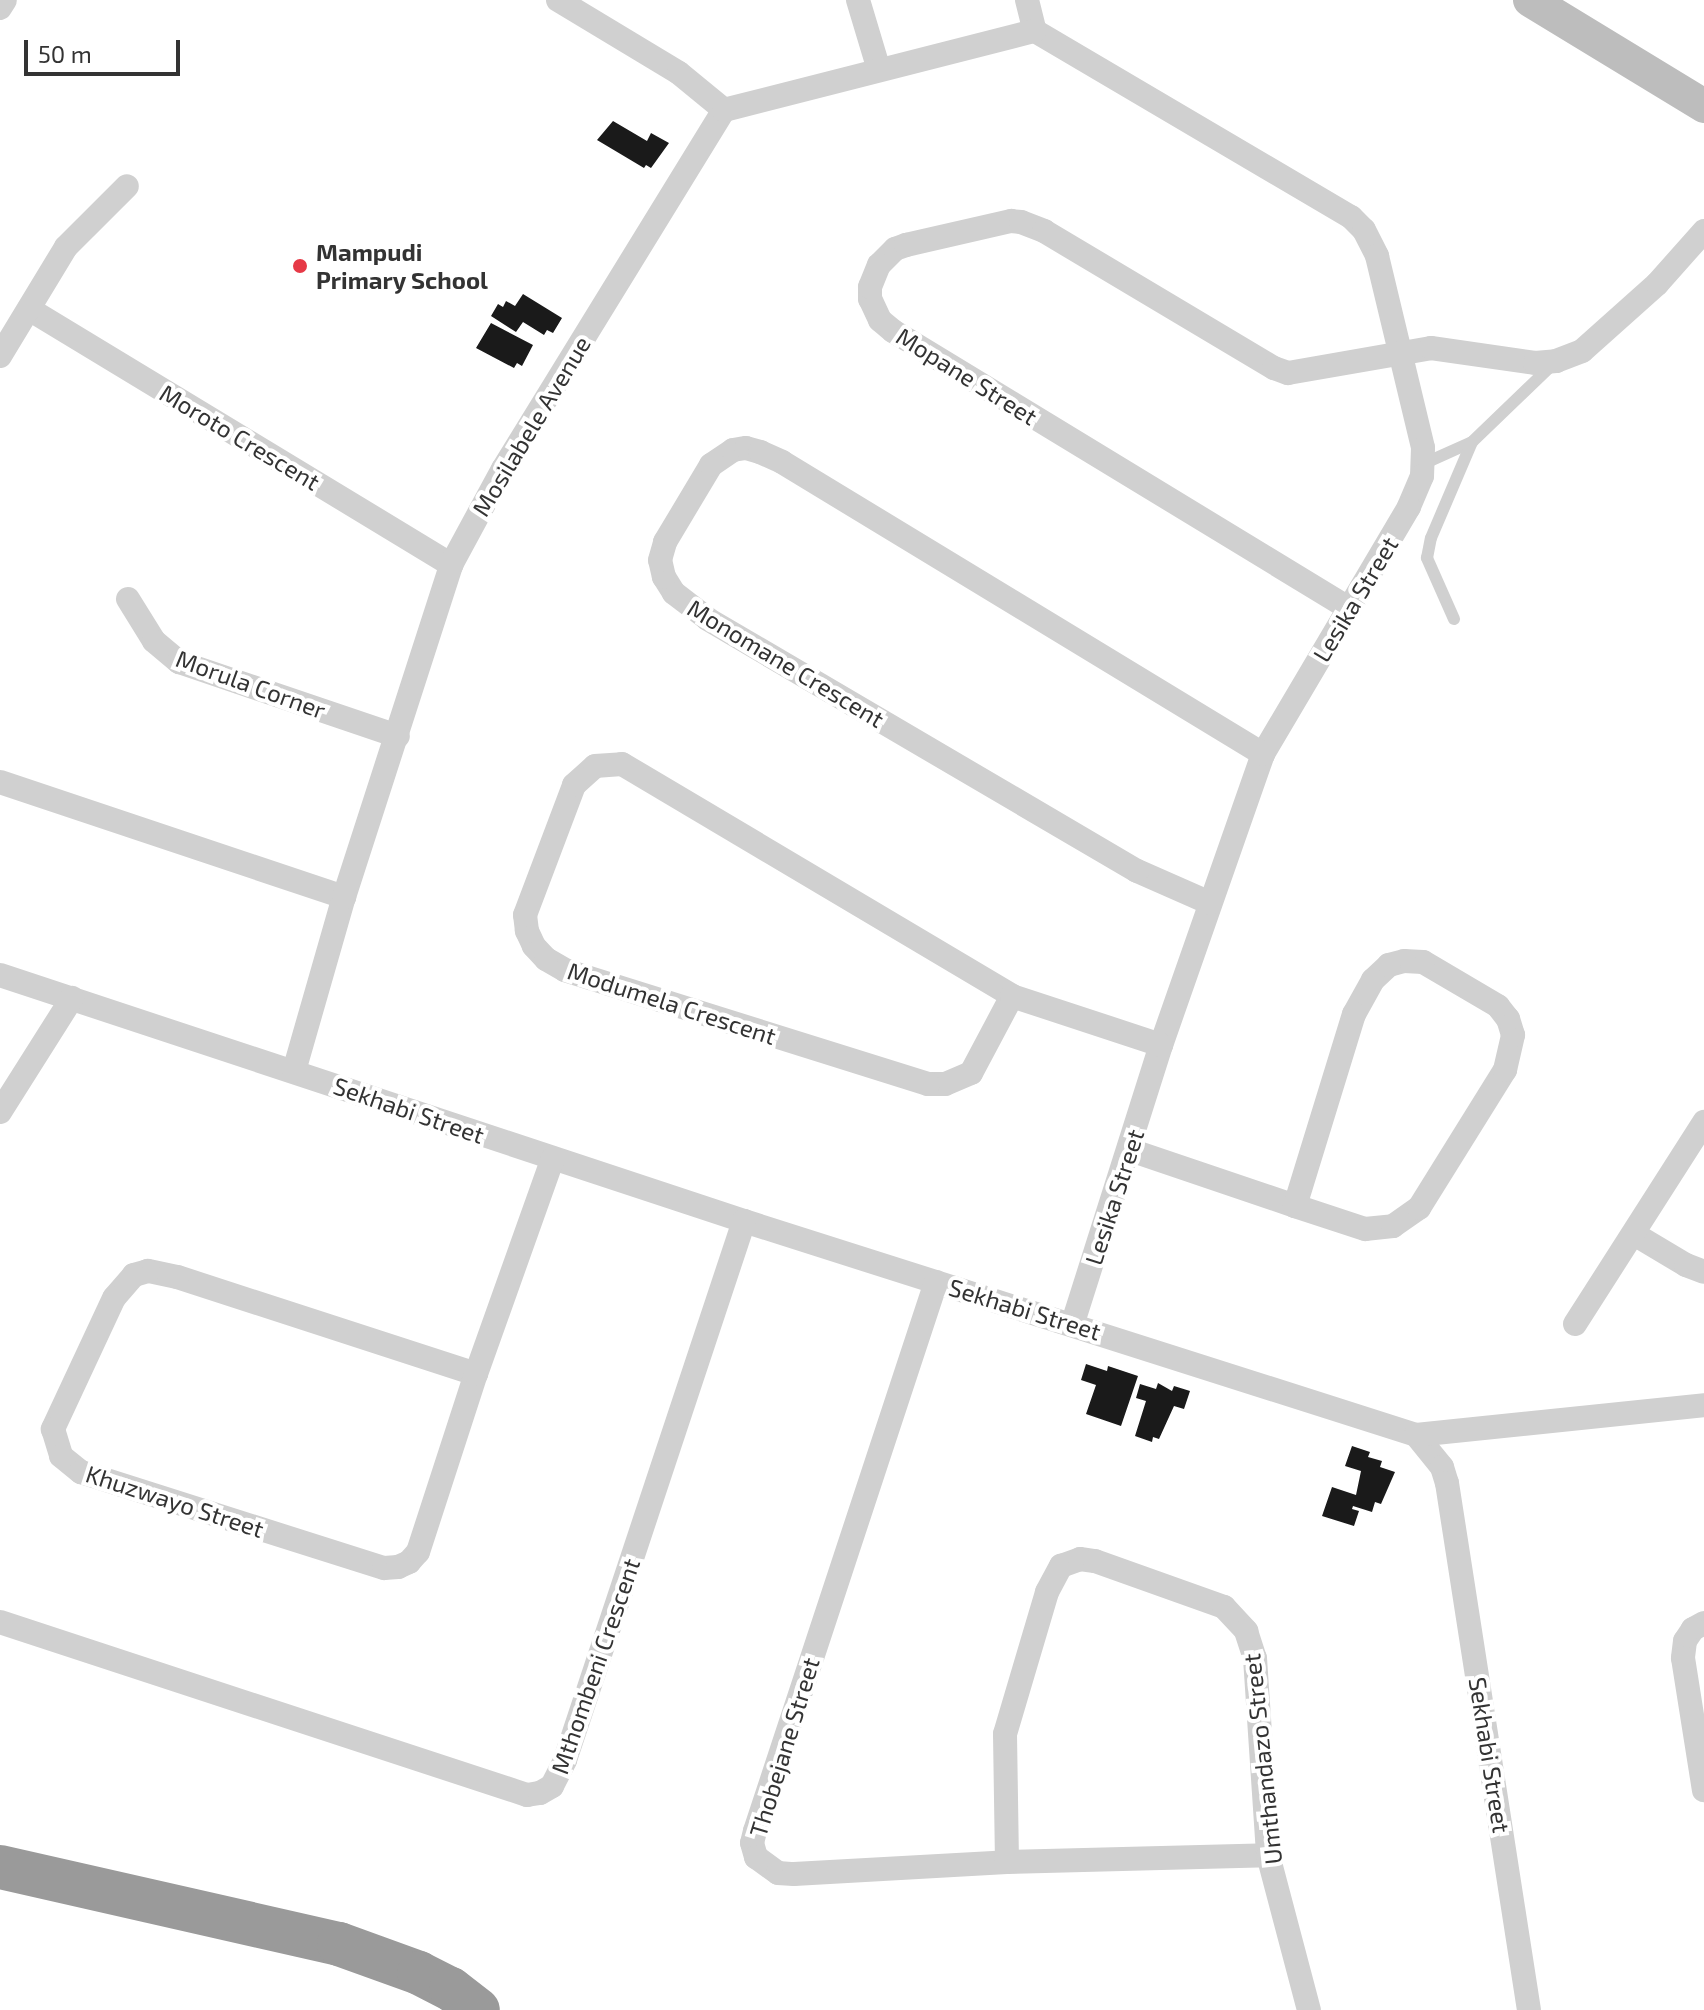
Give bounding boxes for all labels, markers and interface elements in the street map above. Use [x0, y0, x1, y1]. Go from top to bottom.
scale bar [28, 24, 184, 74]
text: 50 m [38, 39, 92, 68]
place label: Mampudi Primary School [316, 238, 488, 294]
marker: Mampudi Primary School [291, 257, 309, 275]
street label: Mopane Street [891, 321, 1043, 431]
street label: Mosilabele Avenue [466, 331, 596, 521]
street label: Moroto Crescent [155, 378, 325, 496]
street label: Lesika Street [1306, 531, 1404, 667]
street label: Monomane Crescent [682, 593, 890, 733]
street label: Morula Corner [172, 644, 330, 724]
street label: Modumela Crescent [564, 956, 780, 1050]
street label: Sekhabi Street [330, 1071, 488, 1149]
street label: Lesika Street [1079, 1126, 1149, 1268]
street label: Sekhabi Street [946, 1272, 1104, 1346]
street label: Khuzwayo Street [83, 1459, 267, 1543]
street label: Mthombeni Crescent [545, 1554, 645, 1778]
street label: Umthandazo Street [1237, 1652, 1287, 1866]
street label: Thobejane Street [743, 1654, 825, 1840]
street label: Sekhabi Street [1463, 1675, 1517, 1835]

